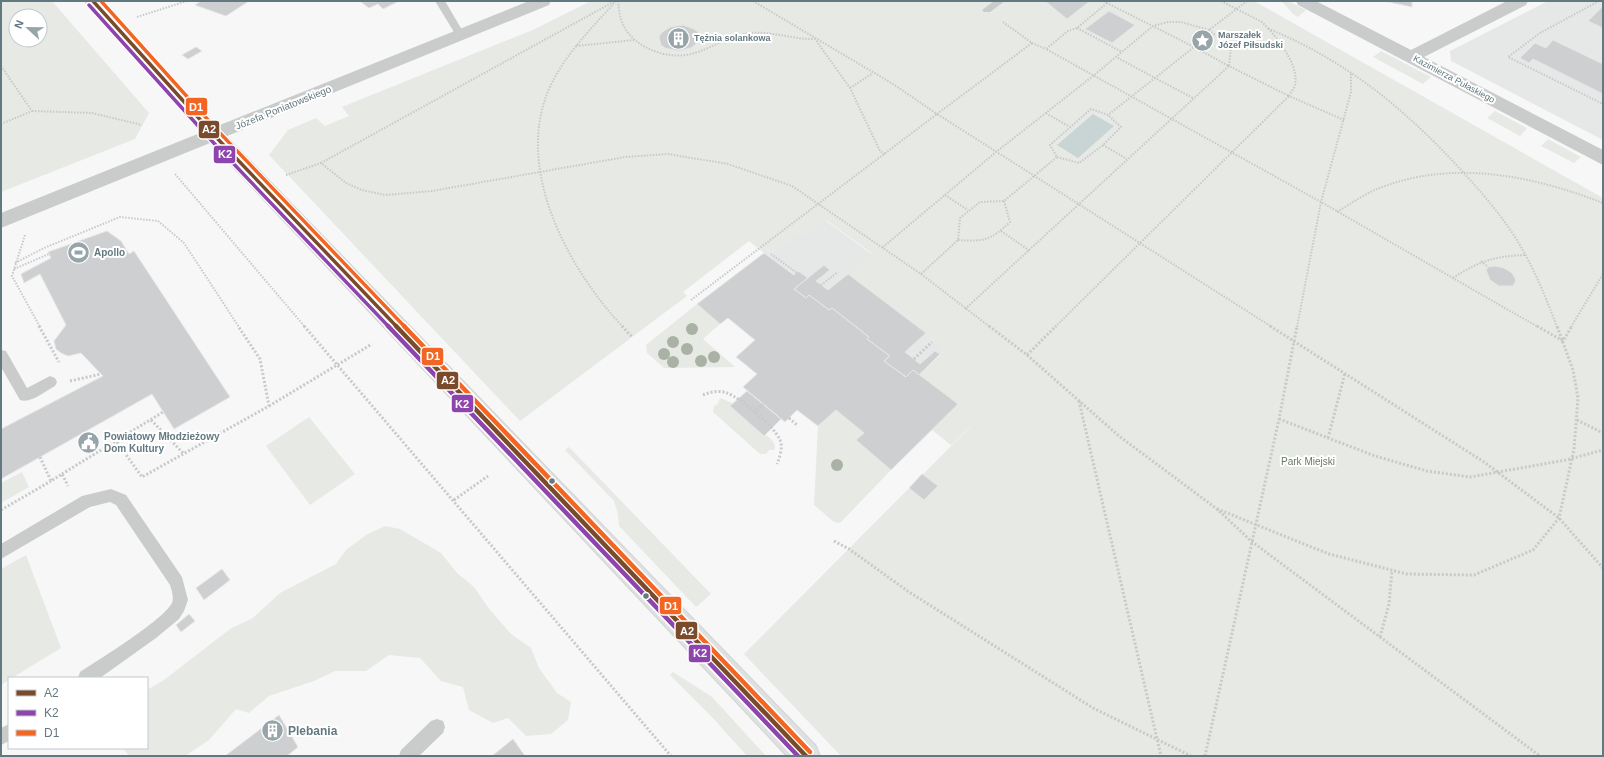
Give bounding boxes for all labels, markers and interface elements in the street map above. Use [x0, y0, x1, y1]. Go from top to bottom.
north arrow [8, 8, 48, 48]
text: N [12, 18, 26, 30]
building icon: Tężnia solankowa [666, 25, 692, 51]
place icon: Marszałek Józef Piłsudski [1190, 27, 1216, 53]
place label: Marszałek Józef Piłsudski [1218, 30, 1283, 50]
place label: Tężnia solankowa [694, 33, 772, 43]
street label: Kazimierza Pułaskiego [1411, 53, 1497, 105]
street label: Józefa Poniatowskiego [234, 83, 333, 132]
line badge: D1 [185, 97, 208, 116]
text: D1 [189, 101, 203, 113]
line badge: A2 [198, 120, 220, 139]
text: A2 [202, 123, 216, 135]
line badge: K2 [213, 145, 236, 164]
text: K2 [218, 148, 232, 160]
sports icon: Apollo [65, 239, 91, 265]
place label: Apollo [94, 247, 125, 258]
line badge: D1 [421, 347, 444, 366]
text: D1 [426, 350, 440, 362]
line badge: A2 [436, 371, 459, 390]
text: A2 [441, 374, 455, 386]
line badge: K2 [451, 394, 474, 413]
text: K2 [455, 398, 469, 410]
public building icon: Powiatowy Młodzieżowy Dom Kultury [76, 429, 102, 455]
place label: Powiatowy Młodzieżowy Dom Kultury [104, 431, 220, 454]
park label: Park Miejski [1281, 456, 1335, 467]
unlabelled marker [547, 476, 557, 486]
unlabelled marker [641, 591, 651, 601]
line badge: D1 [659, 596, 682, 615]
text: D1 [664, 600, 678, 612]
line badge: A2 [675, 621, 698, 640]
text: A2 [680, 625, 694, 637]
line badge: K2 [688, 644, 711, 663]
text: K2 [693, 647, 707, 659]
legend [8, 677, 148, 749]
text: A2 [44, 686, 59, 700]
text: K2 [44, 706, 59, 720]
building icon: Plebania [260, 718, 286, 744]
place label: Plebania [288, 724, 338, 738]
text: D1 [44, 726, 60, 740]

